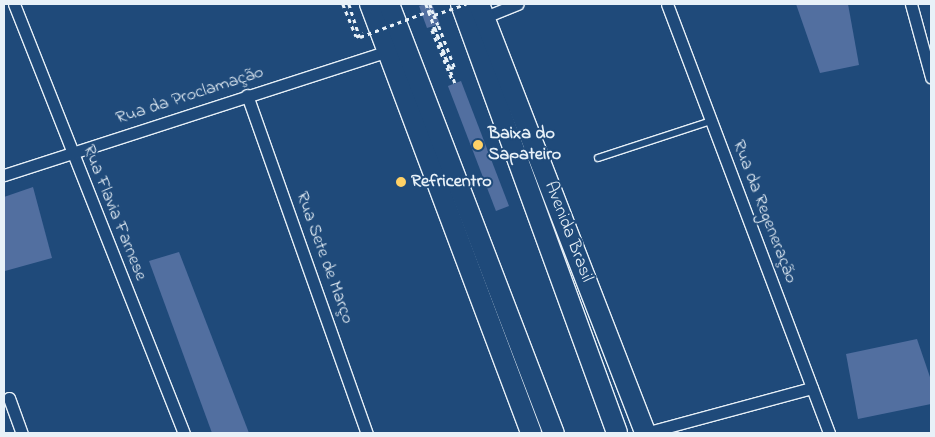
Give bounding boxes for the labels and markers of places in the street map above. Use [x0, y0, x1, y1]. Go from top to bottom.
place label: Baixa do Sapateiro [488, 124, 561, 166]
marker: Baixa do Sapateiro [472, 139, 484, 151]
place label: Refricentro [411, 171, 492, 193]
marker: Refricentro [395, 176, 407, 188]

